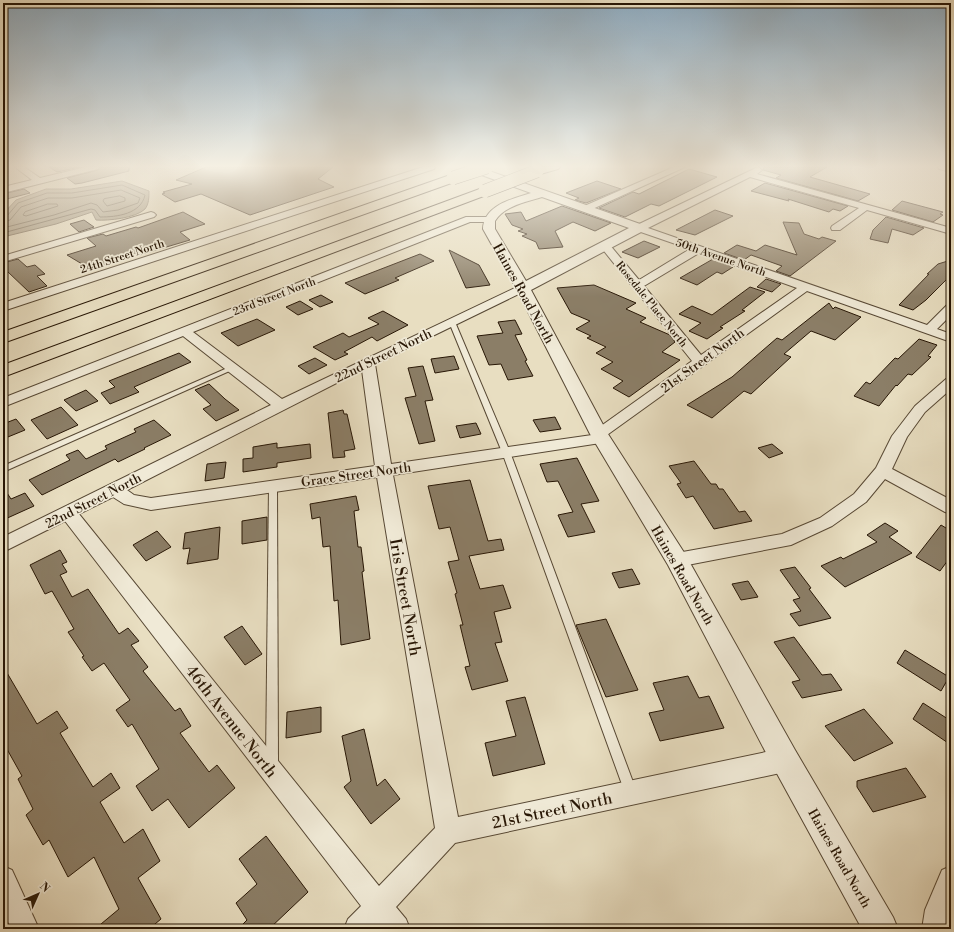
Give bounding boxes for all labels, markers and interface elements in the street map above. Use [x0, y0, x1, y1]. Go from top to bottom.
street label: 50th Avenue North [674, 236, 768, 280]
street label: 24th Street North [78, 237, 167, 277]
street label: Haines Road North [489, 241, 557, 347]
street label: Rosedale Place North [612, 259, 690, 351]
street label: 23rd Street North [231, 275, 318, 319]
street label: 22nd Street North [332, 325, 435, 386]
street label: 21st Street North [658, 325, 748, 397]
street label: Grace Street North [300, 459, 412, 491]
street label: 22nd Street North [43, 470, 144, 532]
street label: Haines Road North [647, 523, 717, 628]
street label: Iris Street North [385, 537, 425, 658]
street label: 46th Avenue North [181, 661, 282, 782]
street label: 21st Street North [490, 788, 615, 833]
street label: Haines Road North [804, 806, 874, 911]
north arrow [18, 874, 58, 914]
text: N [36, 880, 53, 896]

